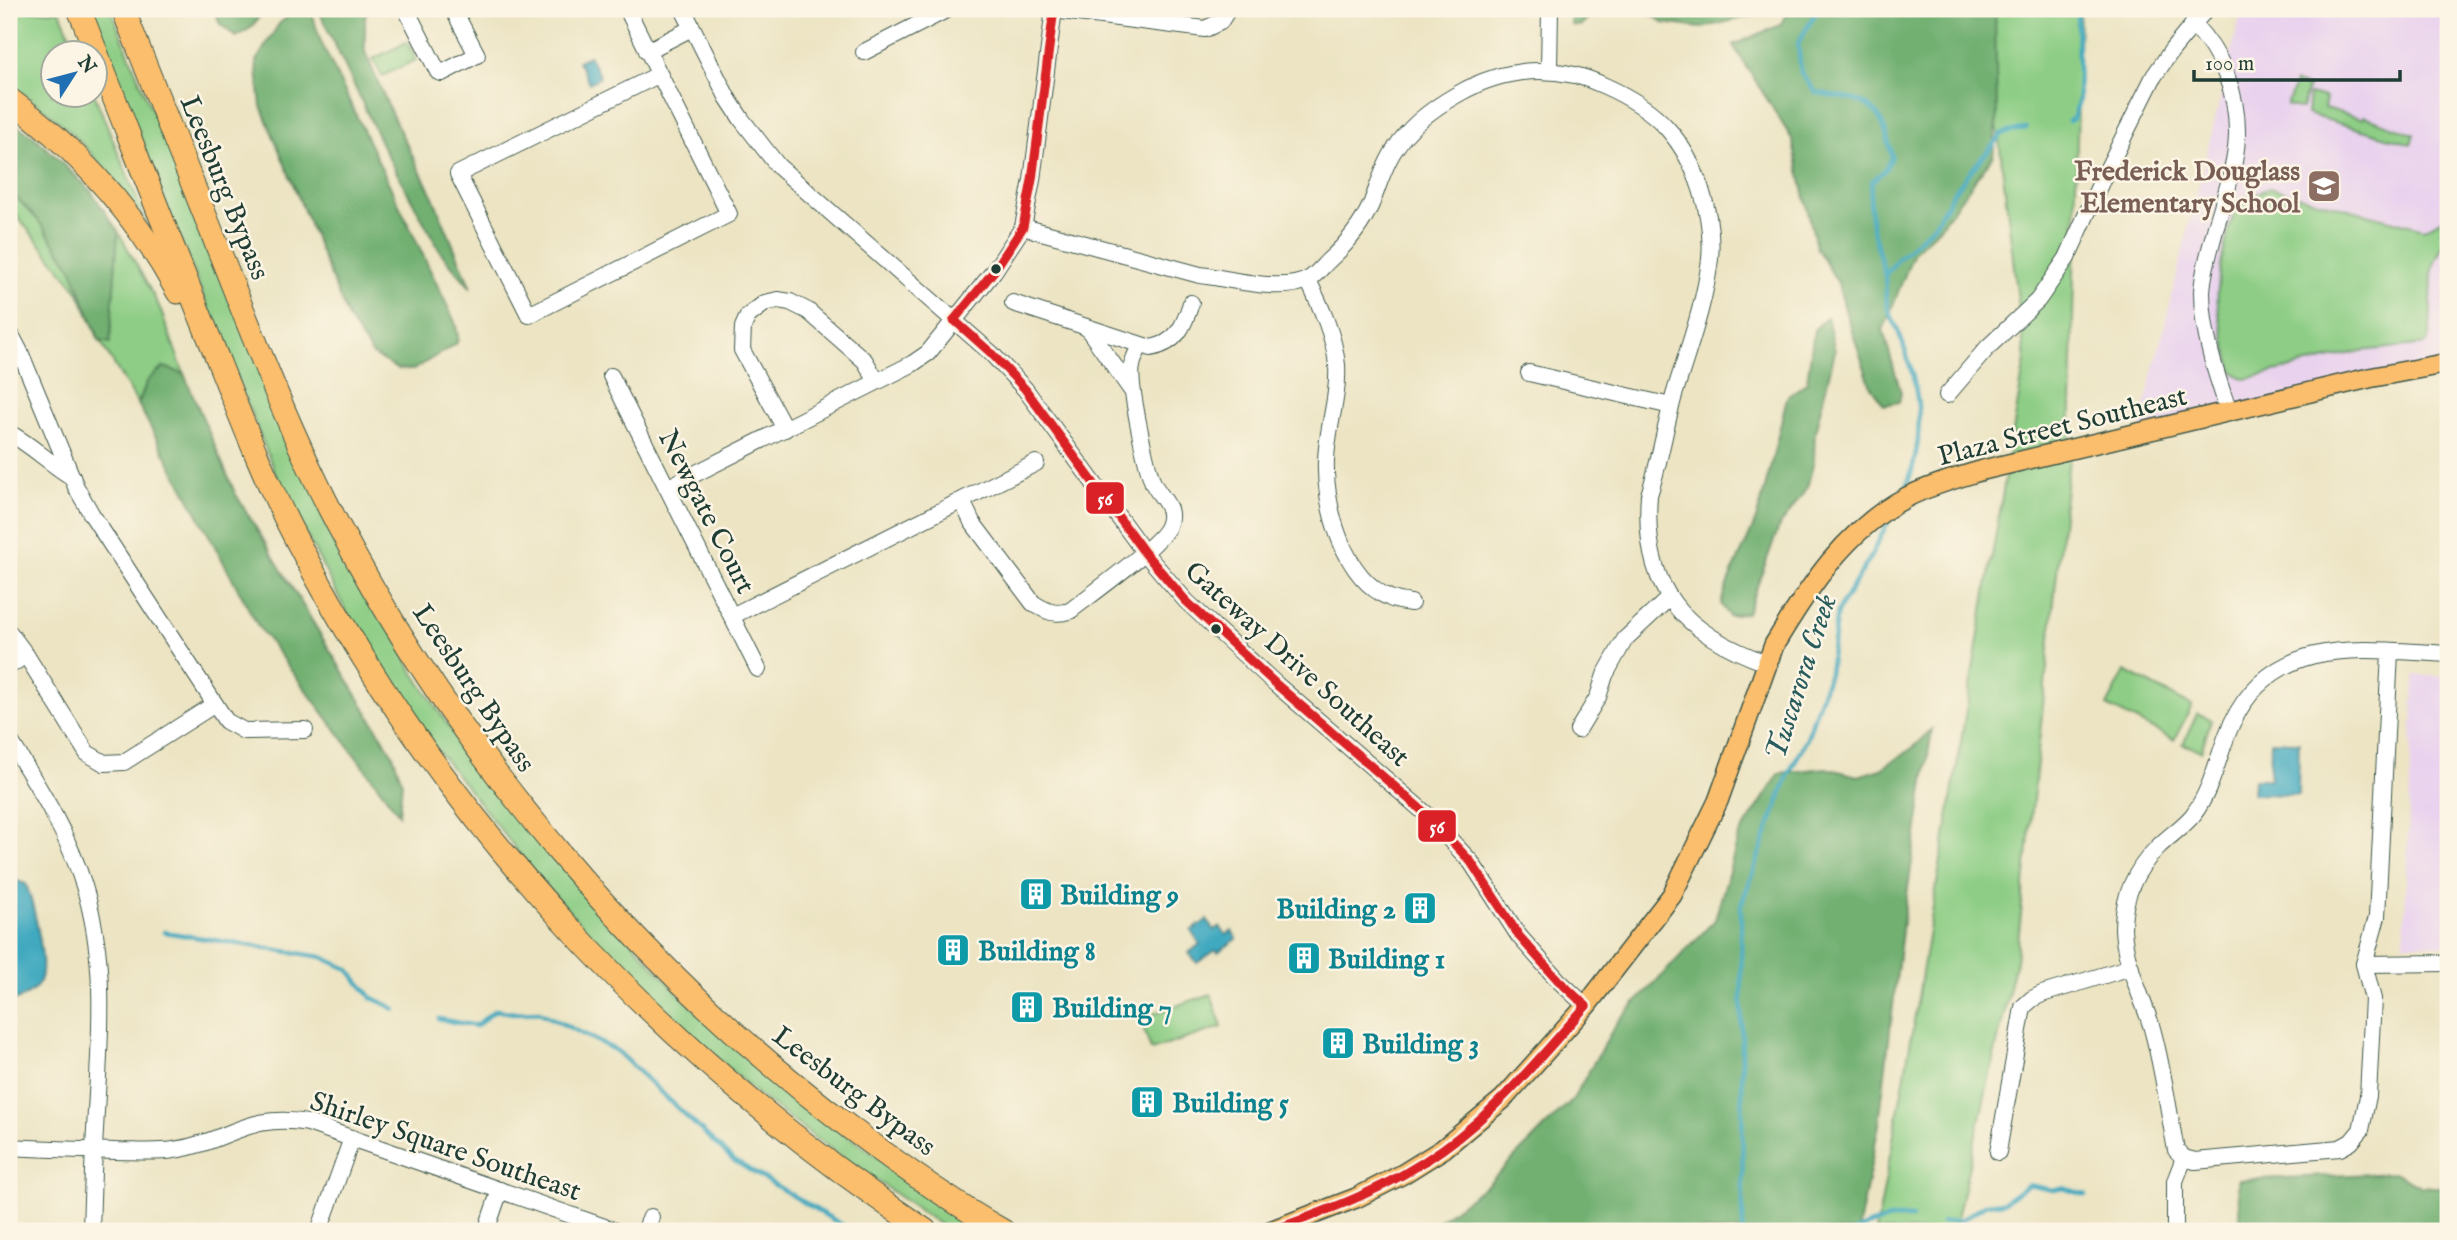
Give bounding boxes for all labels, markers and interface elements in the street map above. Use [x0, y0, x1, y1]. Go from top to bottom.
north arrow [38, 38, 108, 108]
scale bar [2194, 38, 2401, 82]
text: N [71, 51, 101, 79]
text: 100 m [2205, 51, 2254, 78]
street label: Leesburg Bypass [171, 91, 277, 285]
place label: Frederick Douglass Elementary School [2074, 155, 2301, 222]
school or university icon: Frederick Douglass Elementary School [2305, 167, 2343, 205]
unlabelled marker [989, 262, 1003, 276]
street label: Plaza Street Southeast [1934, 379, 2191, 475]
street label: Newgate Court [649, 424, 762, 601]
line badge: 56 [1085, 481, 1125, 515]
text: 56 [1098, 488, 1113, 512]
street label: Gateway Drive Southeast [1177, 555, 1416, 775]
water label: Tuscarora Creek [1757, 590, 1847, 765]
street label: Leesburg Bypass [404, 597, 542, 779]
unlabelled marker [1209, 622, 1223, 636]
line badge: 56 [1417, 809, 1457, 843]
text: 56 [1430, 816, 1445, 840]
building icon: Building 9 [1017, 875, 1055, 913]
place label: Building 9 [1060, 879, 1179, 914]
building icon: Building 2 [1401, 889, 1439, 927]
place label: Building 2 [1276, 893, 1396, 928]
building icon: Building 8 [934, 931, 972, 969]
place label: Building 8 [978, 935, 1096, 970]
building icon: Building 1 [1285, 939, 1323, 977]
place label: Building 1 [1328, 943, 1445, 978]
building icon: Building 7 [1008, 988, 1046, 1026]
place label: Building 7 [1052, 992, 1172, 1027]
street label: Leesburg Bypass [765, 1019, 942, 1165]
building icon: Building 3 [1319, 1024, 1357, 1062]
place label: Building 3 [1362, 1028, 1479, 1063]
building icon: Building 5 [1128, 1083, 1166, 1121]
street label: Shirley Square Southeast [305, 1085, 586, 1210]
place label: Building 5 [1172, 1087, 1289, 1122]

